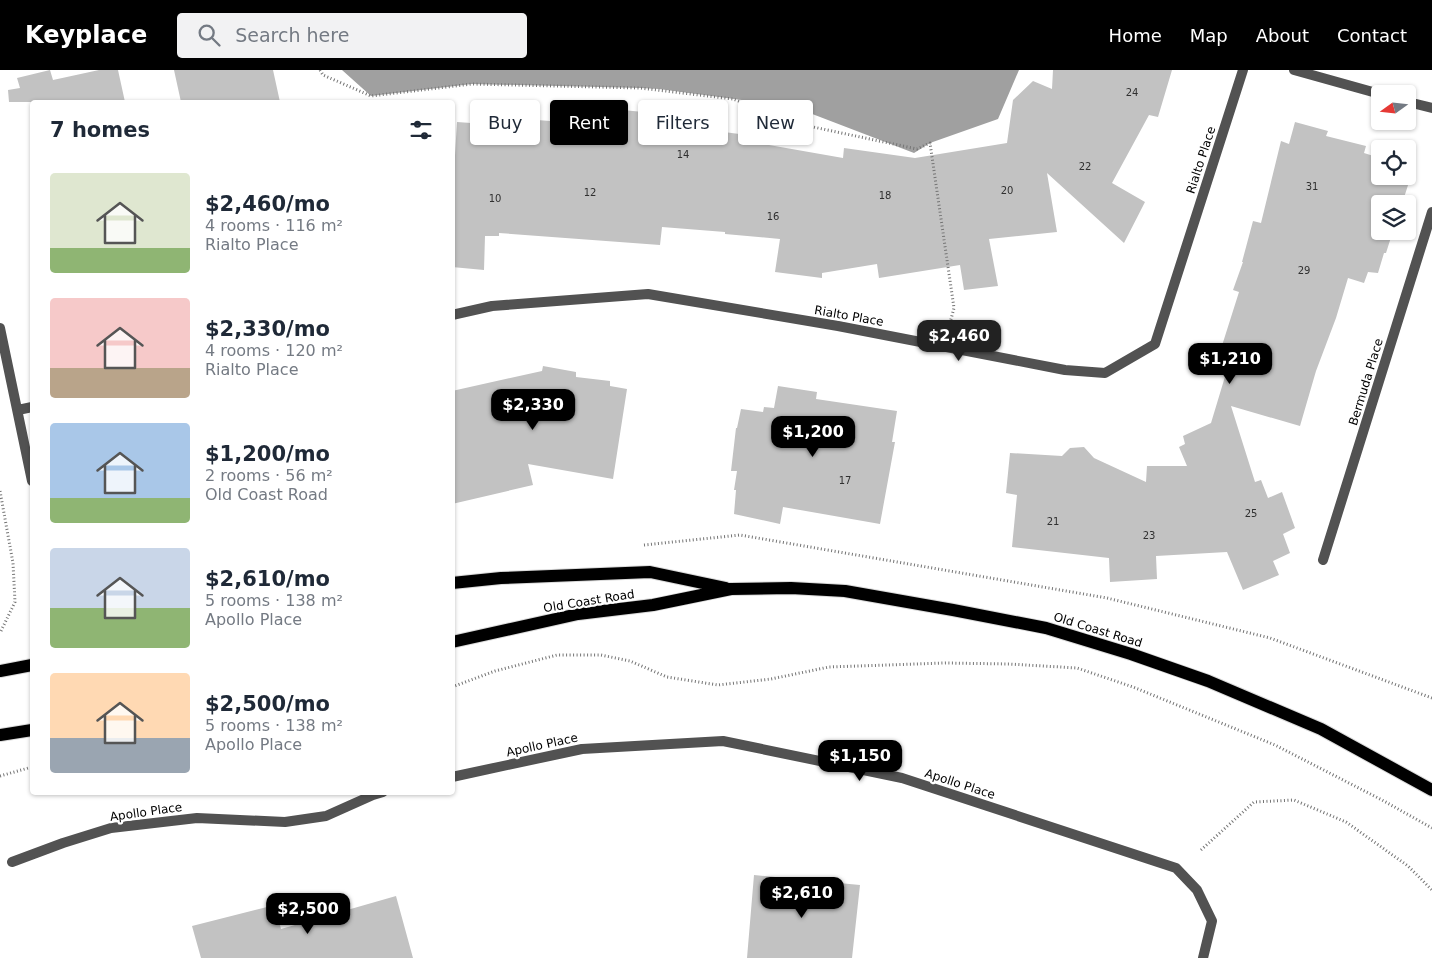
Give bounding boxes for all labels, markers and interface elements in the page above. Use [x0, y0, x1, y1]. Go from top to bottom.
search box [177, 13, 527, 58]
text: Keyplace [25, 21, 147, 49]
icon: search [195, 21, 223, 49]
text: Search here [235, 24, 349, 46]
text: Home [1109, 25, 1162, 46]
text: Map [1190, 25, 1228, 46]
text: About [1256, 25, 1309, 46]
text: Contact [1337, 25, 1407, 46]
north arrow [1371, 85, 1416, 130]
map controls [1371, 85, 1416, 240]
house number: 24 [1126, 87, 1138, 98]
chip: Buy [470, 100, 540, 145]
chip: Rent [550, 100, 628, 145]
chip: Filters [638, 100, 728, 145]
chip: New [738, 100, 813, 145]
icon: filters [407, 116, 435, 144]
text: 7 homes [50, 118, 150, 142]
street label: Rialto Place [1184, 124, 1218, 196]
button: locate [1371, 140, 1416, 185]
house number: 14 [677, 149, 689, 160]
house number: 22 [1079, 161, 1091, 172]
house number: 31 [1306, 181, 1318, 192]
house number: 20 [1001, 185, 1013, 196]
house number: 12 [584, 187, 596, 198]
house number: 18 [879, 190, 891, 201]
text: $2,460/mo [205, 192, 330, 216]
icon: home [90, 193, 150, 253]
house number: 10 [489, 193, 501, 204]
button: layers [1371, 195, 1416, 240]
house number: 16 [767, 211, 779, 222]
text: 4 rooms · 116 m² [205, 216, 343, 235]
text: Rialto Place [205, 235, 299, 254]
house number: 29 [1298, 265, 1310, 276]
street label: Rialto Place [813, 303, 885, 329]
text: $2,330/mo [205, 317, 330, 341]
icon: home [90, 318, 150, 378]
pin: $2,460 [918, 320, 1000, 362]
text: $2,460 [928, 326, 990, 345]
street label: Bermuda Place [1346, 337, 1386, 427]
text: 4 rooms · 120 m² [205, 341, 343, 360]
pin: $1,210 [1189, 342, 1271, 385]
text: $1,210 [1199, 349, 1261, 368]
text: Rialto Place [205, 360, 299, 379]
pin: $2,330 [492, 388, 574, 431]
text: $2,330 [502, 395, 564, 414]
pin: $1,200 [772, 416, 854, 458]
text: $1,200 [782, 422, 844, 441]
text: $1,200/mo [205, 442, 330, 466]
icon: home [90, 443, 150, 503]
text: 2 rooms · 56 m² [205, 466, 333, 485]
house number: 17 [839, 475, 851, 486]
text: Old Coast Road [205, 485, 328, 504]
house number: 25 [1245, 508, 1257, 519]
house number: 21 [1047, 516, 1059, 527]
house number: 23 [1143, 530, 1155, 541]
text: $2,610/mo [205, 567, 330, 591]
icon: home [90, 568, 150, 628]
street label: Old Coast Road [542, 587, 636, 615]
text: 5 rooms · 138 m² [205, 591, 343, 610]
text: Apollo Place [205, 610, 302, 629]
street label: Old Coast Road [1052, 610, 1144, 650]
text: $2,500/mo [205, 692, 330, 716]
icon: home [90, 693, 150, 753]
text: 5 rooms · 138 m² [205, 716, 343, 735]
street label: Apollo Place [505, 731, 579, 759]
text: Apollo Place [205, 735, 302, 754]
pin: $1,150 [819, 740, 901, 782]
text: $1,150 [829, 746, 891, 765]
street label: Apollo Place [923, 766, 997, 802]
street label: Apollo Place [109, 800, 183, 824]
pin: $2,610 [761, 876, 843, 919]
text: $2,610 [771, 883, 833, 902]
pin: $2,500 [267, 892, 349, 935]
text: $2,500 [277, 899, 339, 918]

